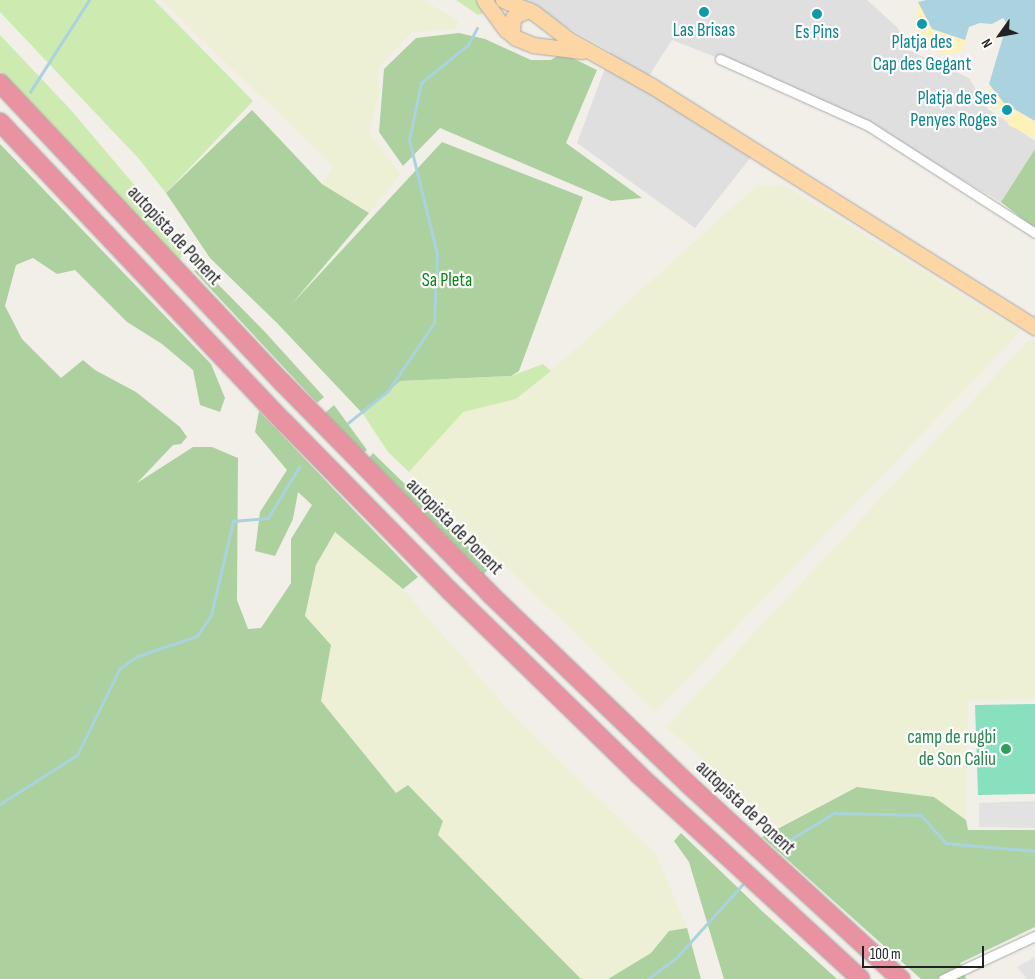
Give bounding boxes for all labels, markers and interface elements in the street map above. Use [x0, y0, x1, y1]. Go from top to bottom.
marker: Las Brisas [698, 6, 710, 18]
marker: Es Pins [811, 8, 823, 20]
north arrow [975, 10, 1025, 60]
marker: Platja des Cap des Gegant [916, 18, 928, 30]
place label: Las Brisas [673, 20, 735, 42]
place label: Es Pins [795, 22, 839, 44]
place label: Platja des Cap des Gegant [873, 32, 971, 76]
text: N [978, 36, 996, 51]
place label: Platja de Ses Penyes Roges [910, 88, 997, 132]
marker: Platja de Ses Penyes Roges [1001, 104, 1013, 116]
street label: autopista de Ponent [122, 182, 226, 290]
park label: Sa Pleta [422, 270, 472, 292]
street label: autopista de Ponent [401, 474, 507, 580]
place label: camp de rugbi de Son Caliu [907, 727, 996, 771]
marker: camp de rugbi de Son Caliu [1000, 743, 1012, 755]
street label: autopista de Ponent [691, 756, 799, 860]
scale bar [865, 936, 988, 968]
text: 100 m [870, 945, 901, 964]

